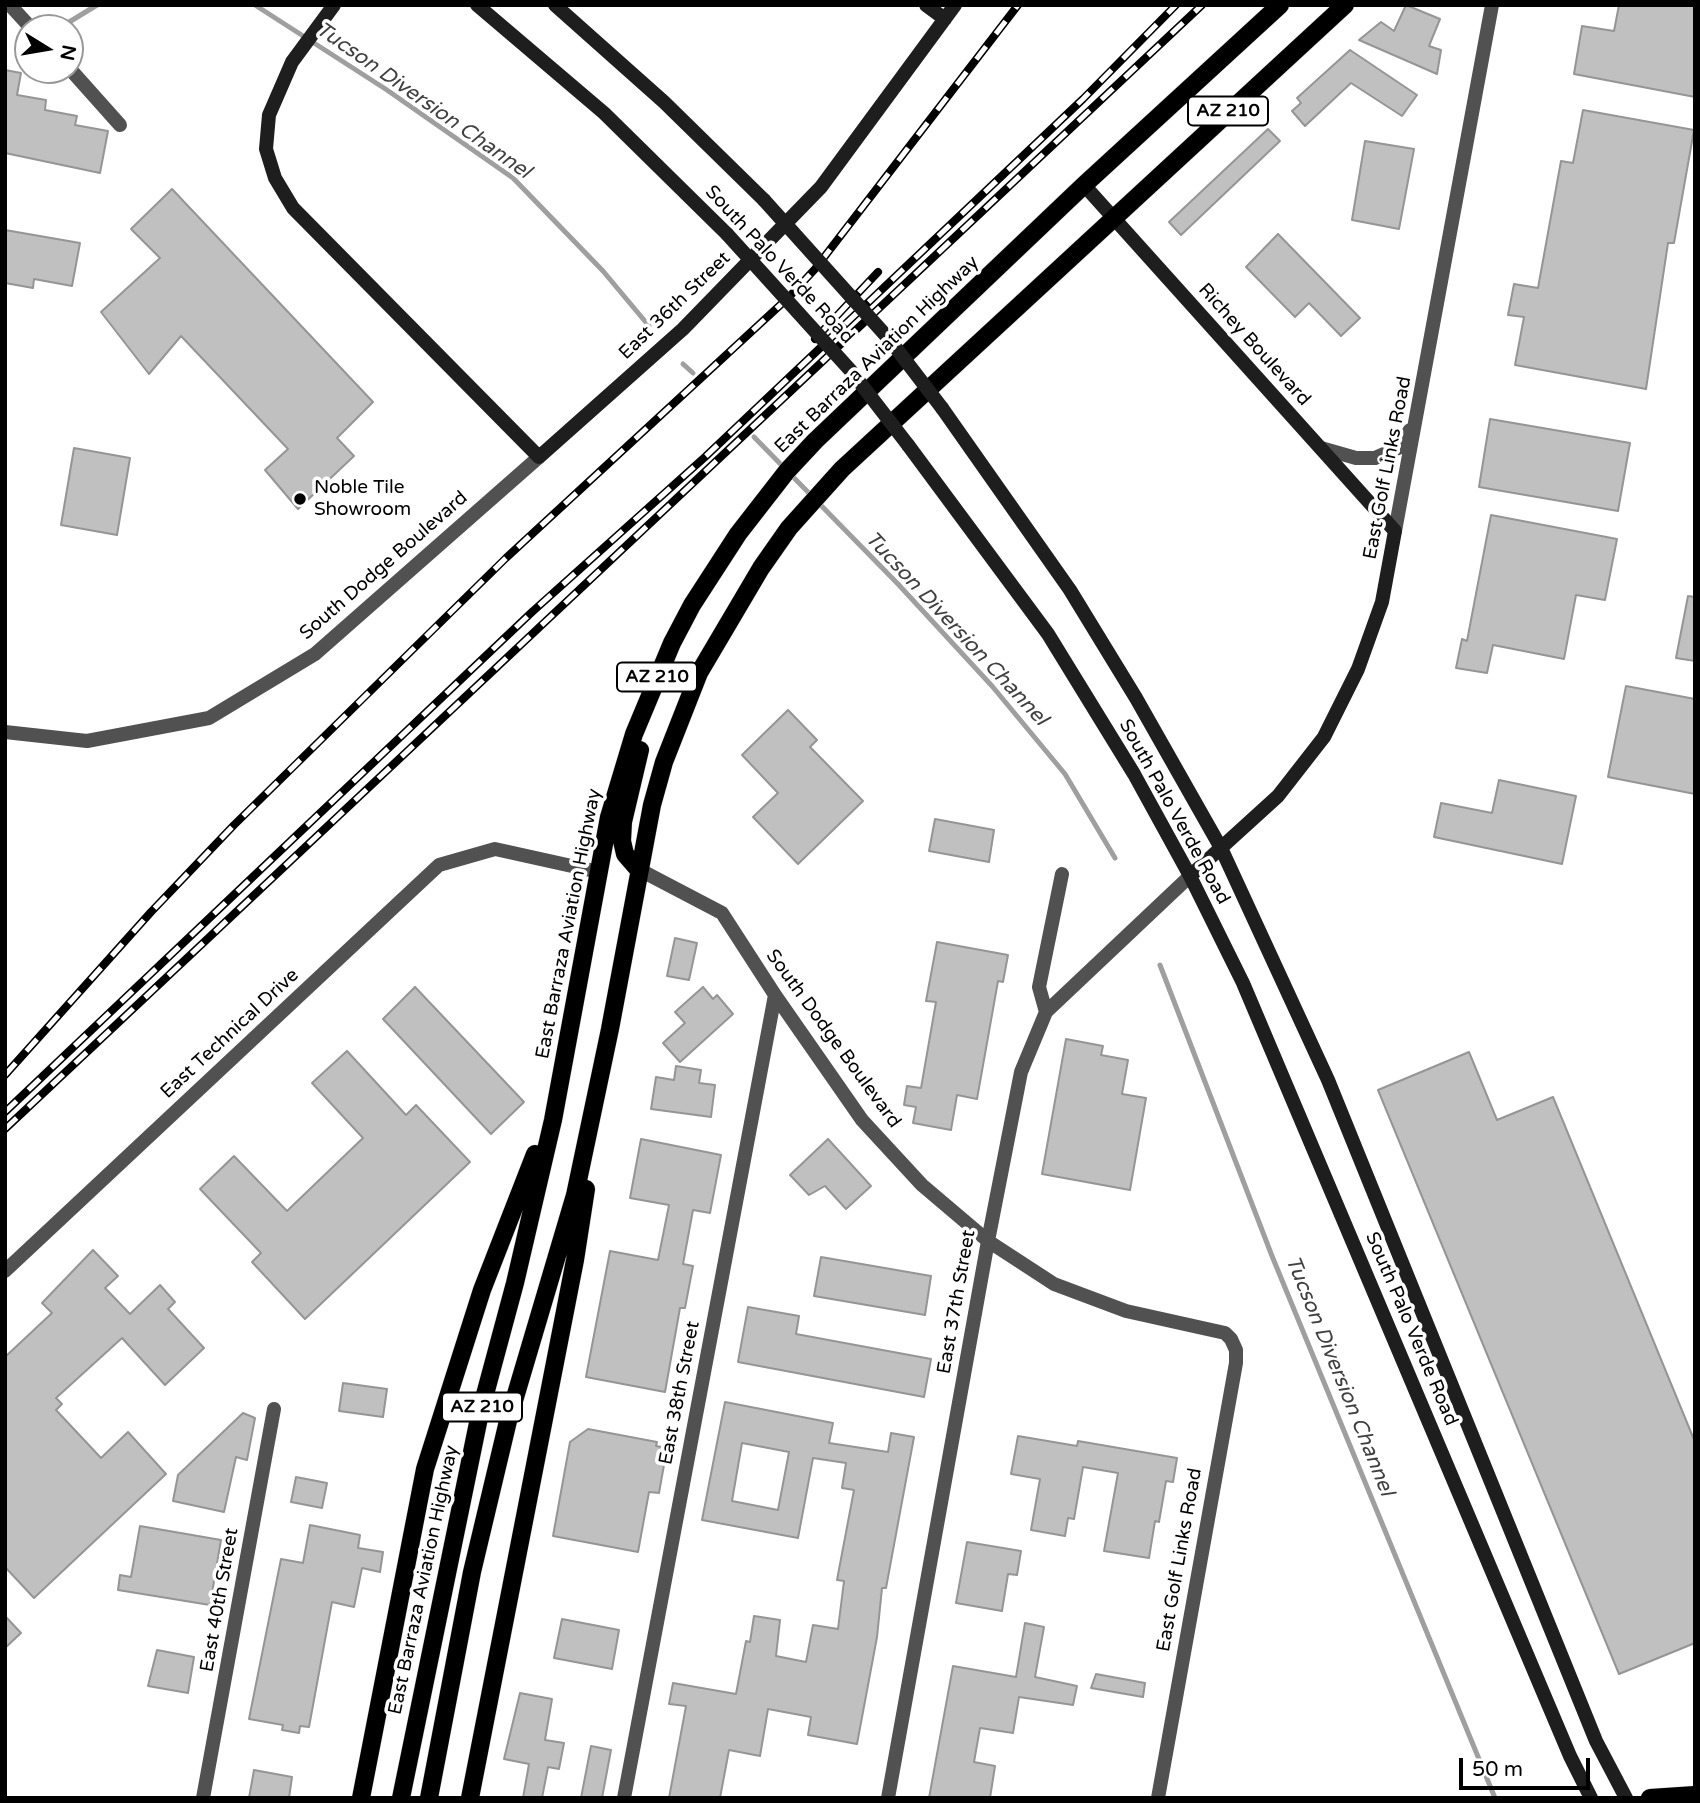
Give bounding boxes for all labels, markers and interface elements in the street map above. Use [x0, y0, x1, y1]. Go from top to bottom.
north arrow [14, 14, 84, 84]
water label: Tucson Diversion Channel [311, 17, 535, 185]
text: N [55, 43, 80, 62]
road number: AZ 210 [1188, 96, 1268, 126]
street label: South Palo Verde Road [700, 181, 858, 349]
street label: East 36th Street [615, 247, 735, 365]
street label: East Barraza Aviation Highway [770, 251, 984, 459]
street label: Richey Boulevard [1193, 279, 1315, 411]
street label: East Golf Links Road [1359, 374, 1417, 562]
place label: Noble Tile Showroom [314, 477, 411, 521]
street label: South Dodge Boulevard [295, 487, 473, 645]
marker: Noble Tile Showroom [292, 491, 308, 507]
water label: Tucson Diversion Channel [859, 527, 1053, 731]
road number: AZ 210 [617, 662, 697, 692]
street label: South Palo Verde Road [1114, 715, 1234, 909]
street label: East Barraza Aviation Highway [532, 787, 606, 1061]
street label: South Dodge Boulevard [761, 945, 905, 1133]
street label: East Technical Drive [156, 964, 304, 1104]
street label: East 37th Street [933, 1228, 981, 1376]
street label: South Palo Verde Road [1360, 1229, 1462, 1429]
water label: Tucson Diversion Channel [1279, 1252, 1399, 1500]
street label: East 38th Street [655, 1319, 705, 1467]
road number: AZ 210 [442, 1392, 522, 1422]
street label: East Barraza Aviation Highway [384, 1443, 464, 1717]
street label: East Golf Links Road [1153, 1466, 1207, 1654]
street label: East 40th Street [196, 1526, 244, 1674]
scale bar [1462, 1744, 1593, 1788]
text: 50 m [1472, 1757, 1523, 1782]

